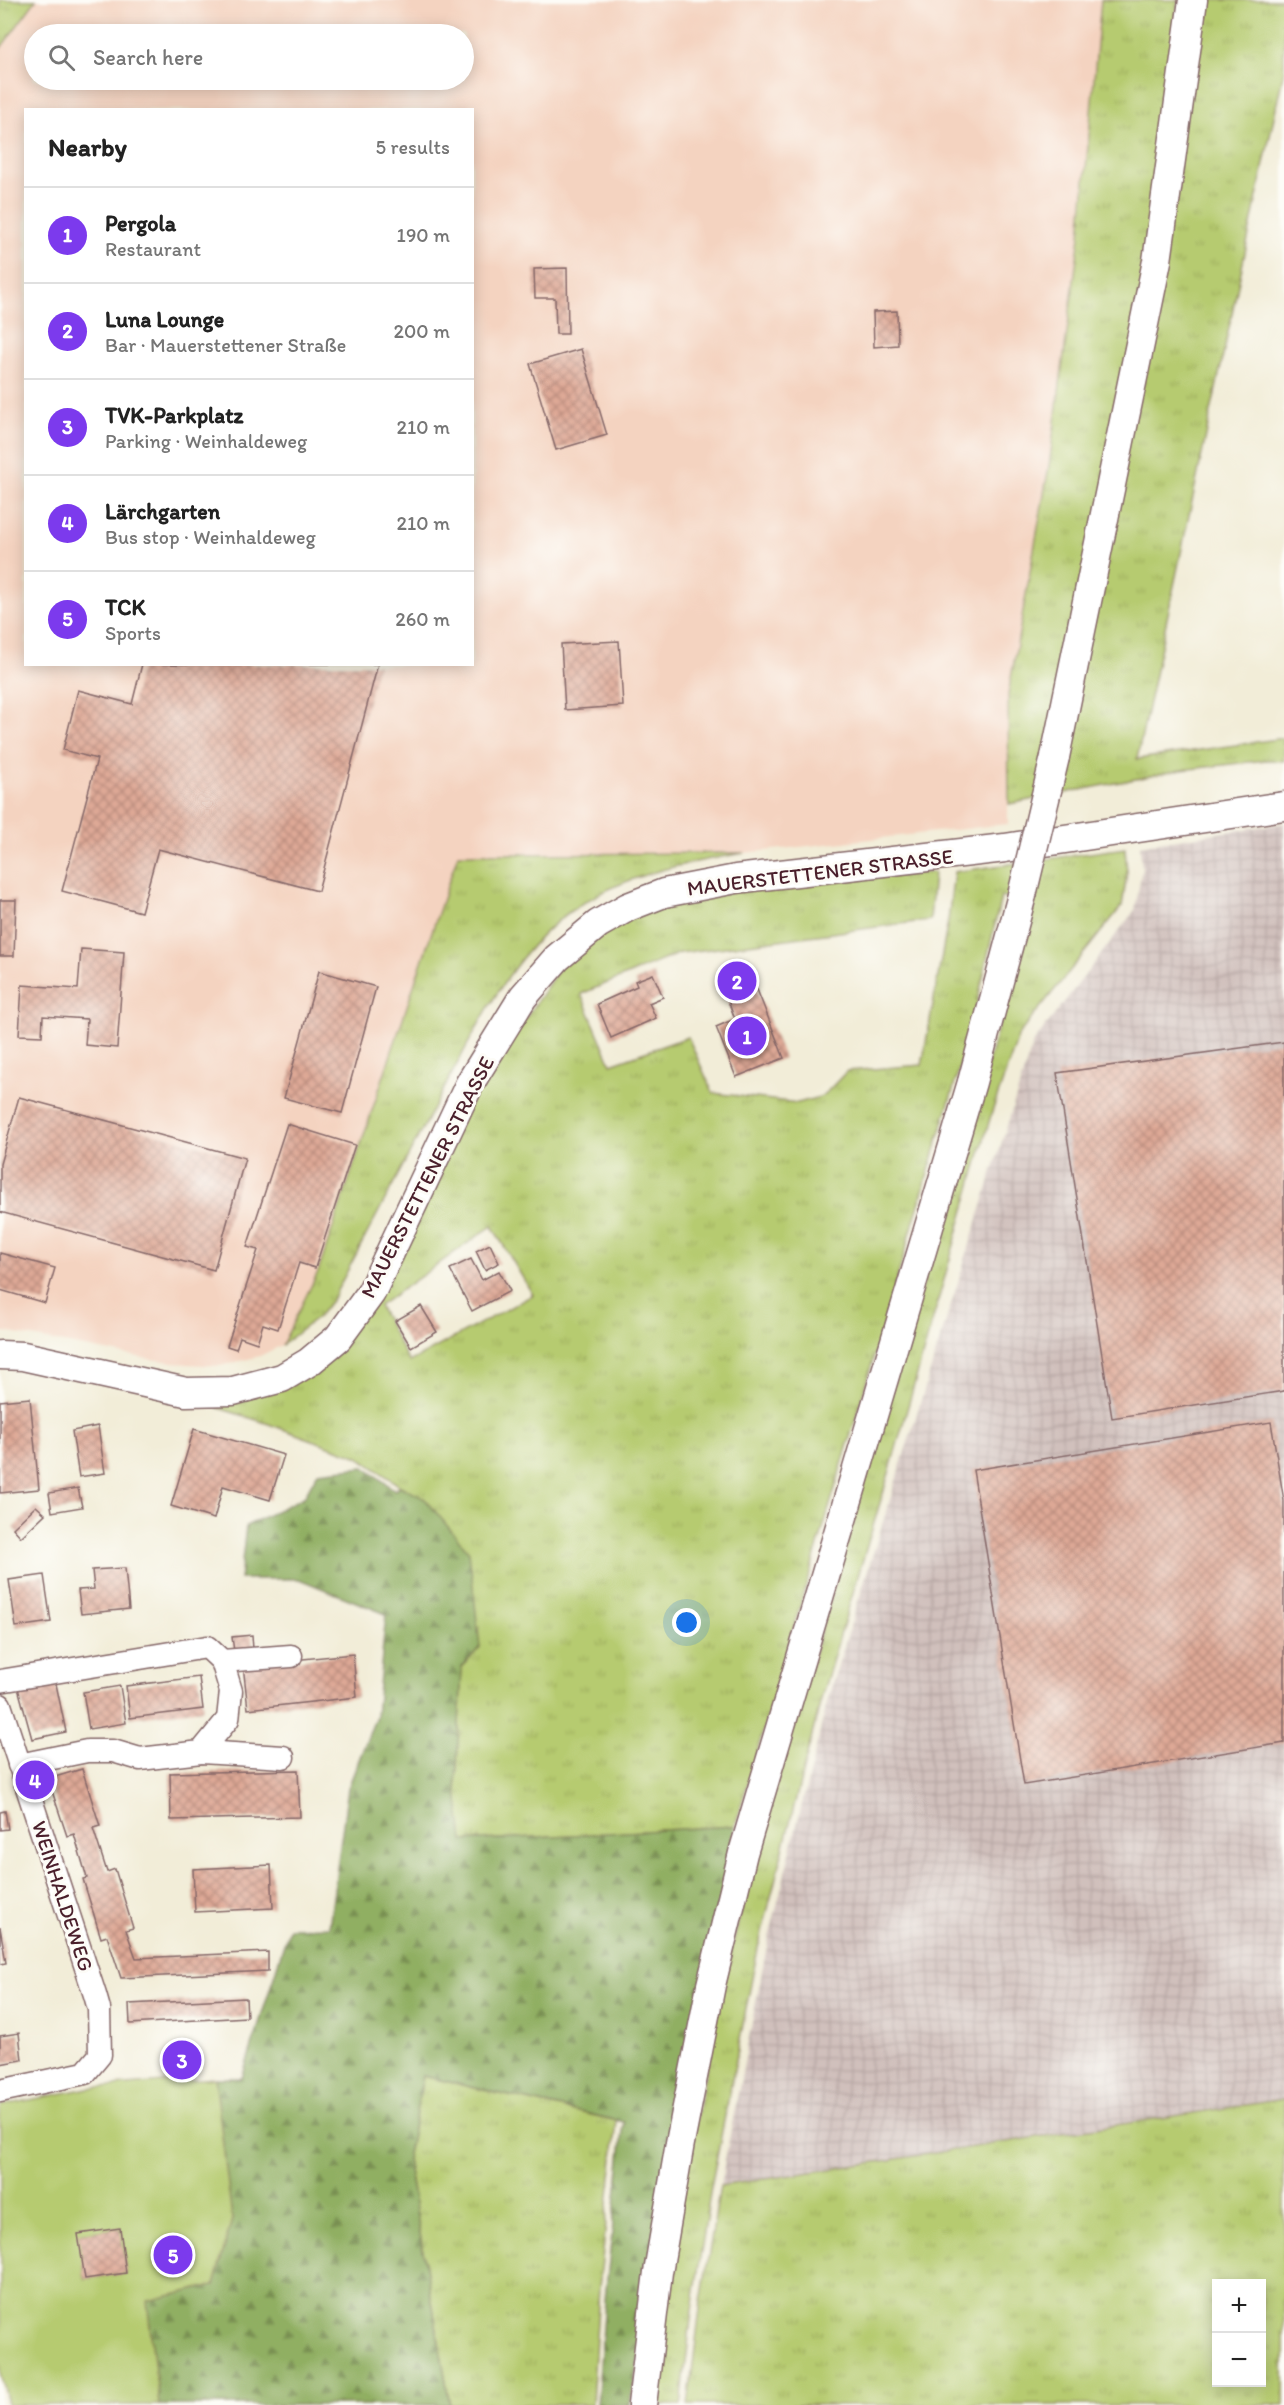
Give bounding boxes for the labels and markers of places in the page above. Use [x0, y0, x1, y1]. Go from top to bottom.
pin: 2 [718, 958, 756, 1004]
pin: 1 [728, 1014, 766, 1058]
pin: 4 [15, 1758, 54, 1802]
pin: 3 [162, 2038, 201, 2082]
pin: 5 [154, 2232, 192, 2278]

